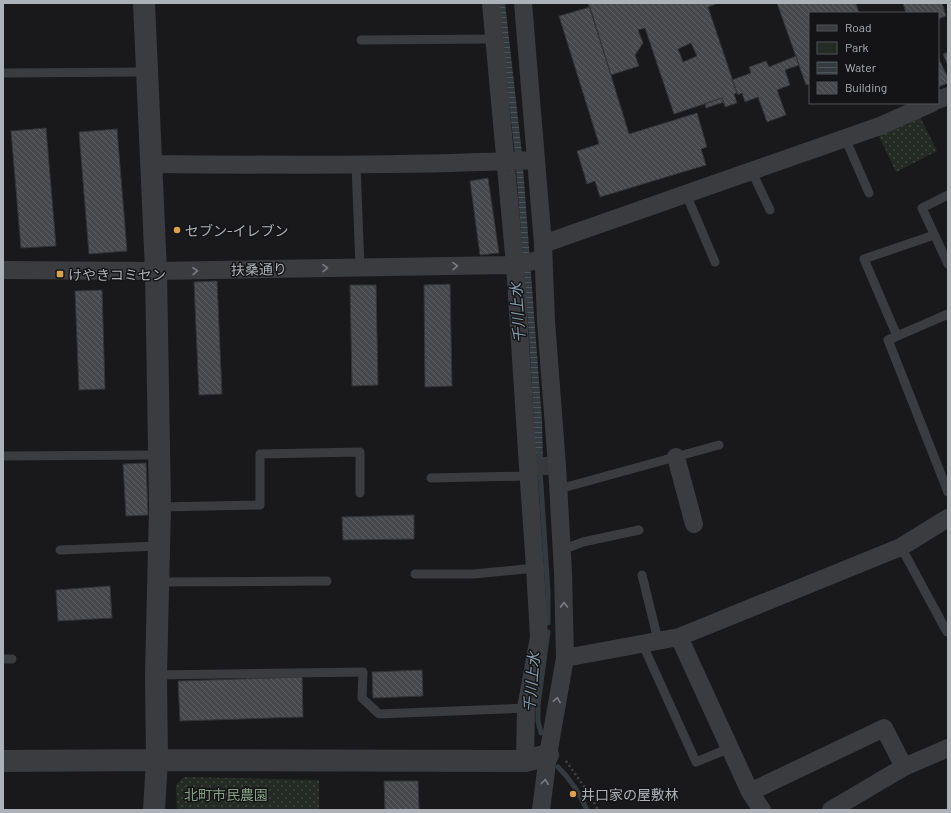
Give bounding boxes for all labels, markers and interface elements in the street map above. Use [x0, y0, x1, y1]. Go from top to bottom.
legend [809, 12, 939, 104]
text: Road [845, 20, 872, 34]
text: Park [845, 40, 869, 54]
text: Water [845, 60, 877, 74]
text: Building [845, 80, 887, 94]
place label: セブン-イレブン [185, 222, 289, 239]
marker: セブン-イレブン [172, 225, 182, 235]
street label: 扶桑通り [231, 260, 287, 278]
one-way arrow [452, 262, 458, 270]
one-way arrow [322, 264, 328, 272]
place label: けやきコミセン [68, 266, 166, 283]
one-way arrow [192, 266, 198, 275]
marker: けやきコミセン [55, 269, 65, 279]
water label: 千川上水 [506, 280, 528, 344]
one-way arrow [560, 602, 568, 608]
water label: 千川上水 [519, 649, 543, 713]
one-way arrow [553, 697, 561, 703]
one-way arrow [540, 779, 549, 786]
park label: 北町市民農園 [184, 786, 268, 803]
place label: 井口家の屋敷林 [581, 786, 679, 803]
marker: 井口家の屋敷林 [568, 789, 578, 799]

